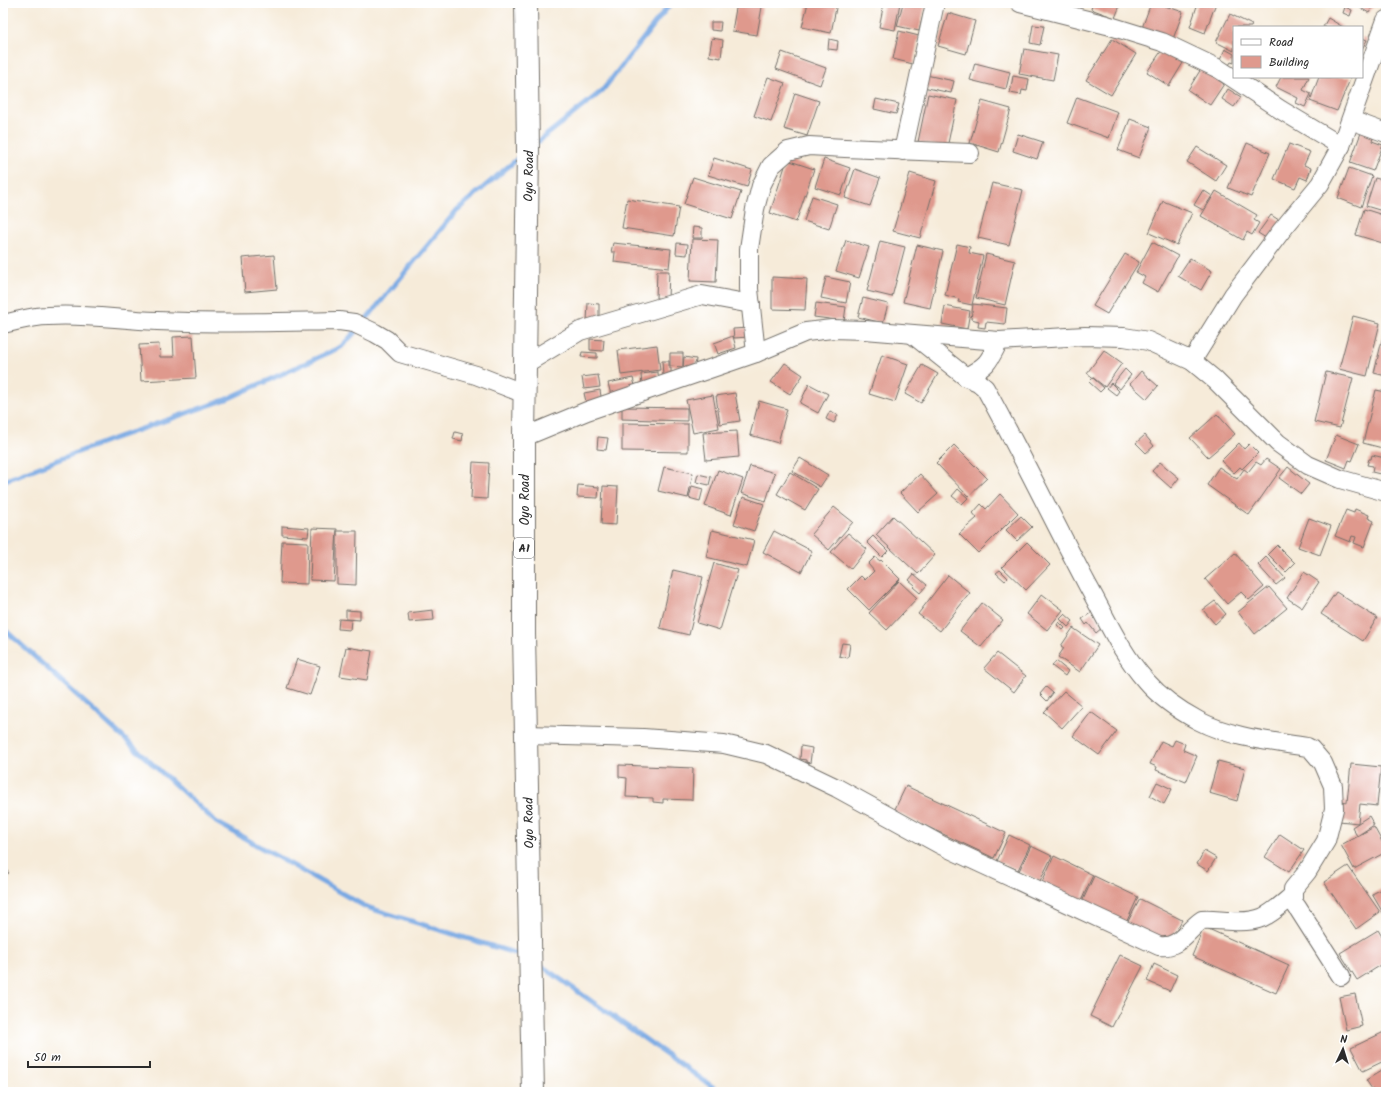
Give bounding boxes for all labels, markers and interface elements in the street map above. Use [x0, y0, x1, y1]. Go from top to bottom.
legend [1233, 26, 1363, 78]
text: Road [1269, 33, 1294, 52]
text: Building [1269, 53, 1309, 72]
street label: Oyo Road [519, 150, 540, 202]
street label: Oyo Road [515, 474, 536, 526]
road number: A1 [514, 538, 534, 558]
street label: Oyo Road [519, 797, 540, 849]
north arrow [1323, 1029, 1363, 1069]
text: N [1340, 1031, 1348, 1049]
scale bar [28, 1043, 150, 1069]
text: 50 m [34, 1048, 61, 1067]

